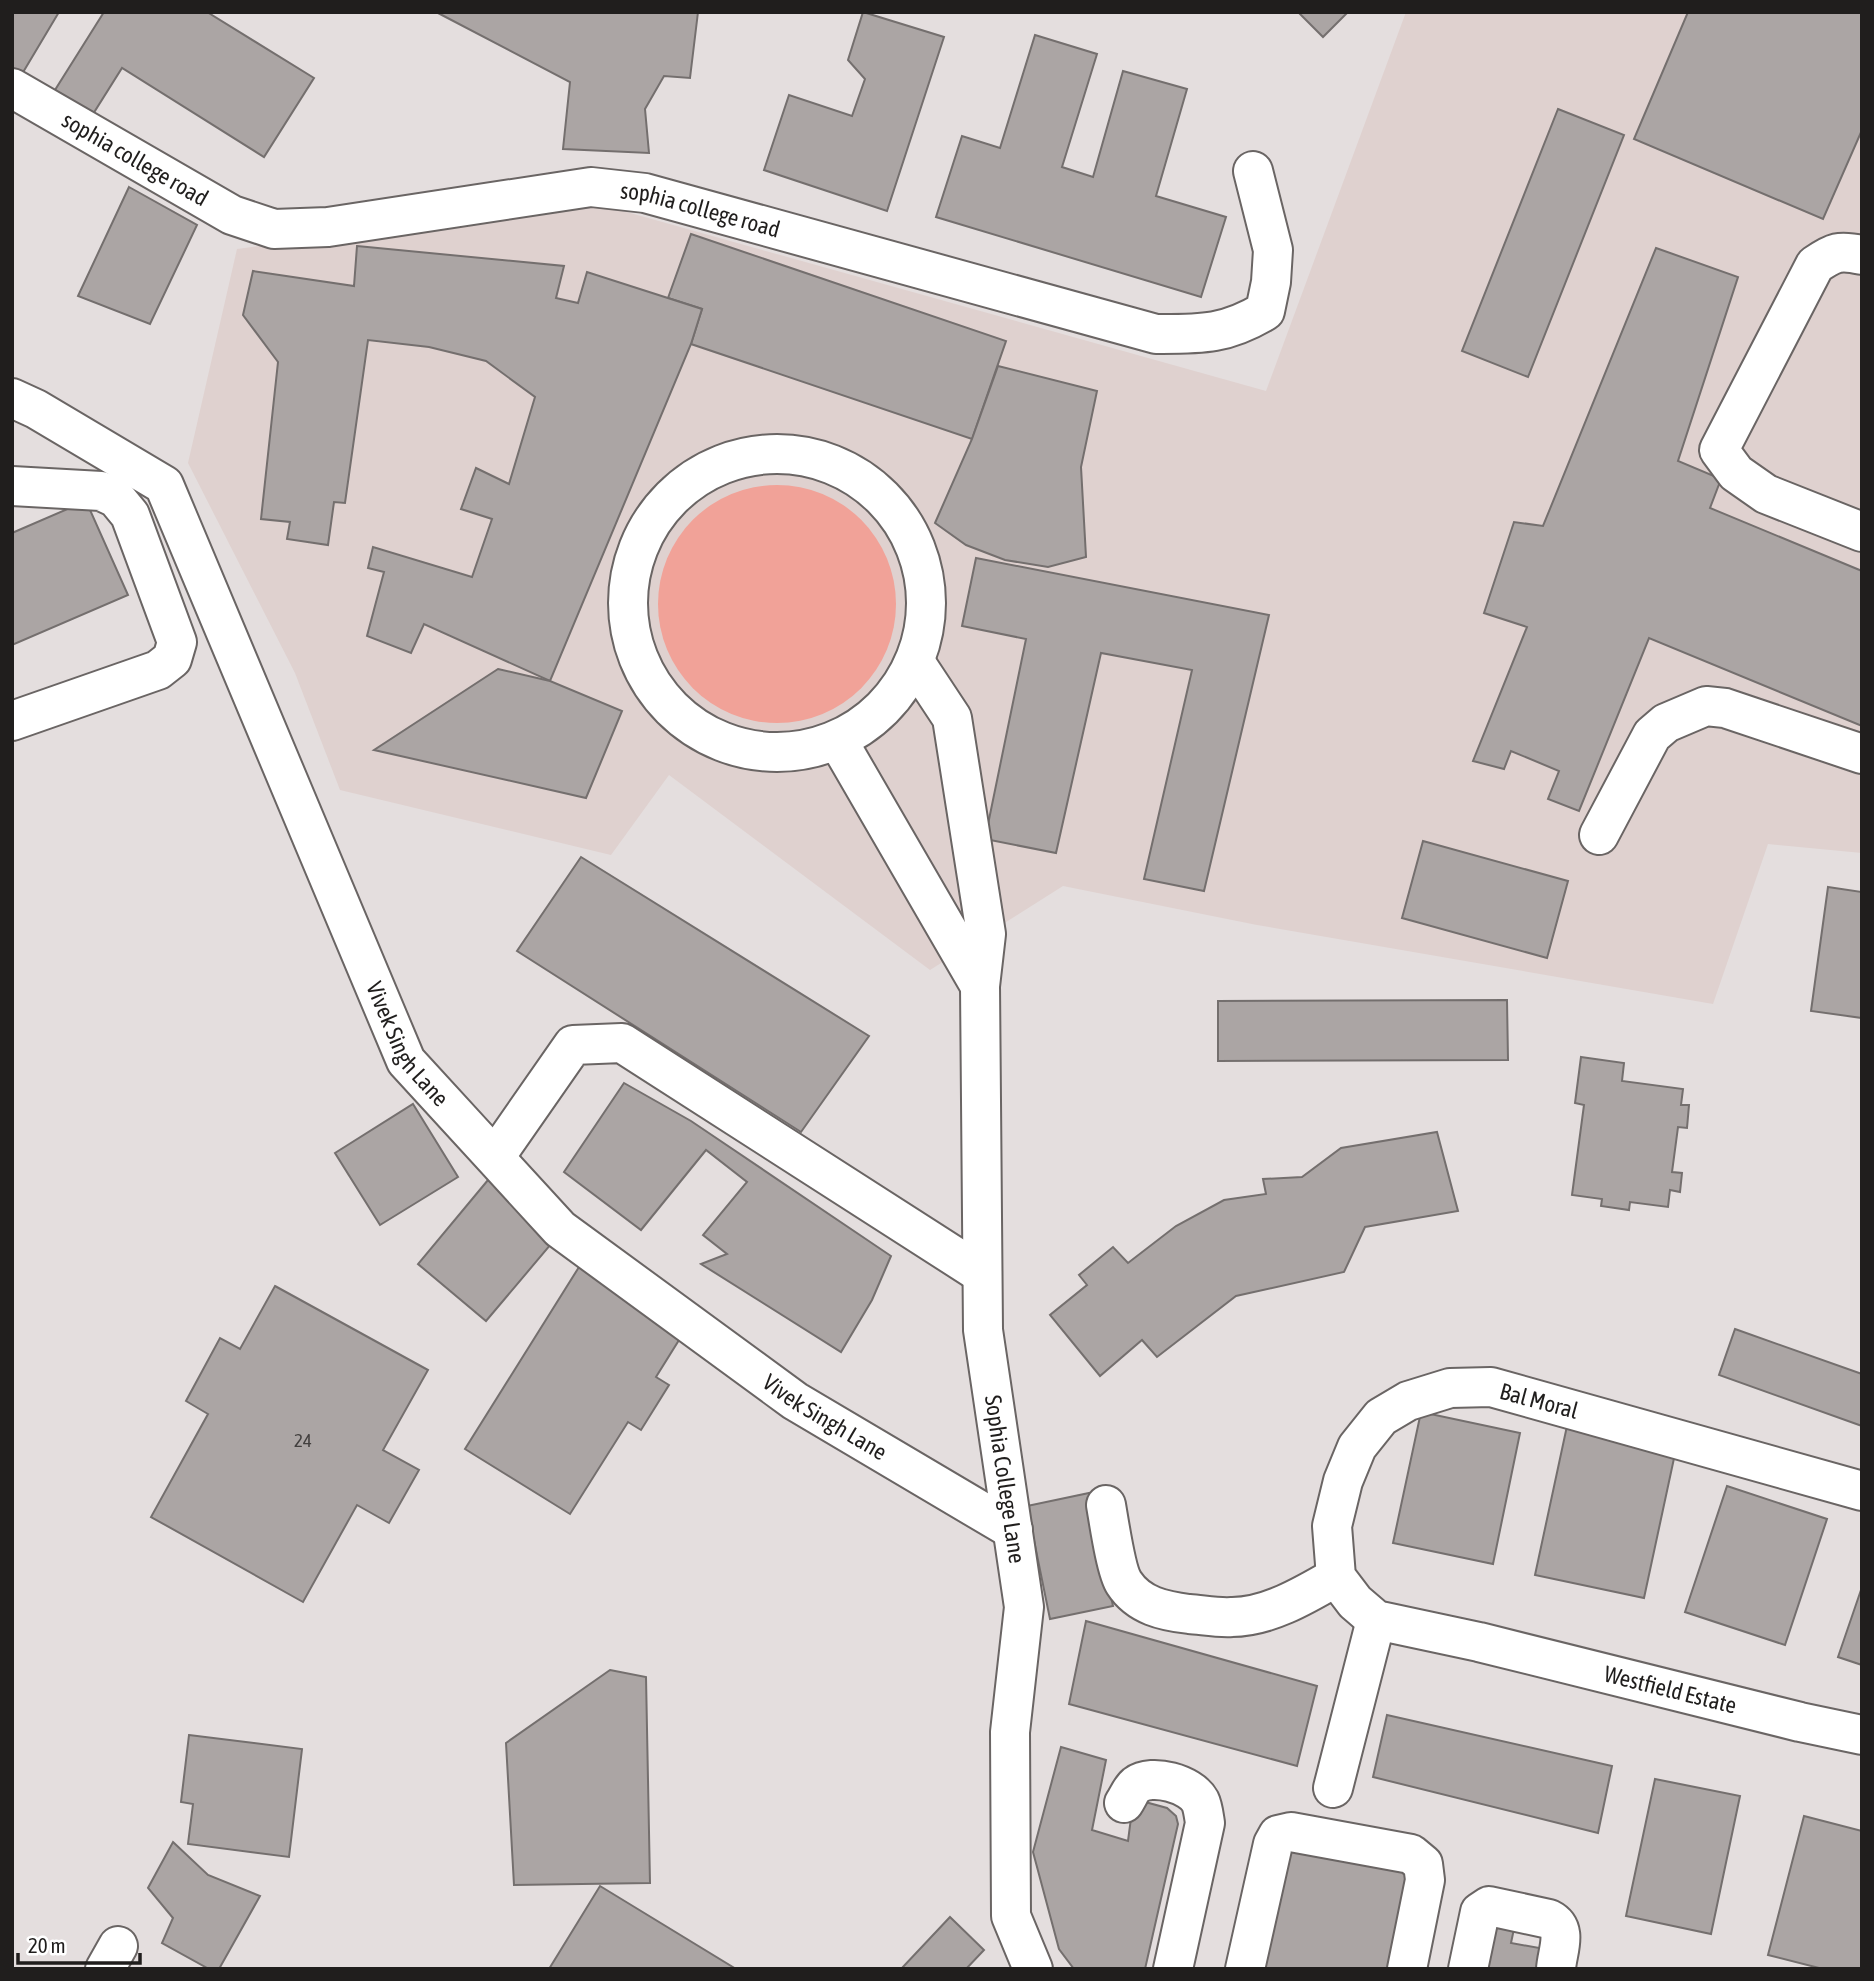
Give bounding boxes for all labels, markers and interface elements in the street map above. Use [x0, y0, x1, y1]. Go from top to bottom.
street label: sophia college road [57, 107, 213, 211]
street label: sophia college road [619, 177, 783, 243]
street label: Vivek Singh Lane [361, 978, 454, 1111]
street label: Vivek Singh Lane [758, 1369, 891, 1465]
street label: Bal Moral [1497, 1378, 1581, 1424]
street label: Sophia College Lane [980, 1393, 1030, 1565]
house number: 24 [294, 1429, 312, 1451]
street label: Westfield Estate [1602, 1661, 1739, 1719]
scale bar [18, 1922, 140, 1966]
text: 20 m [28, 1933, 66, 1957]

